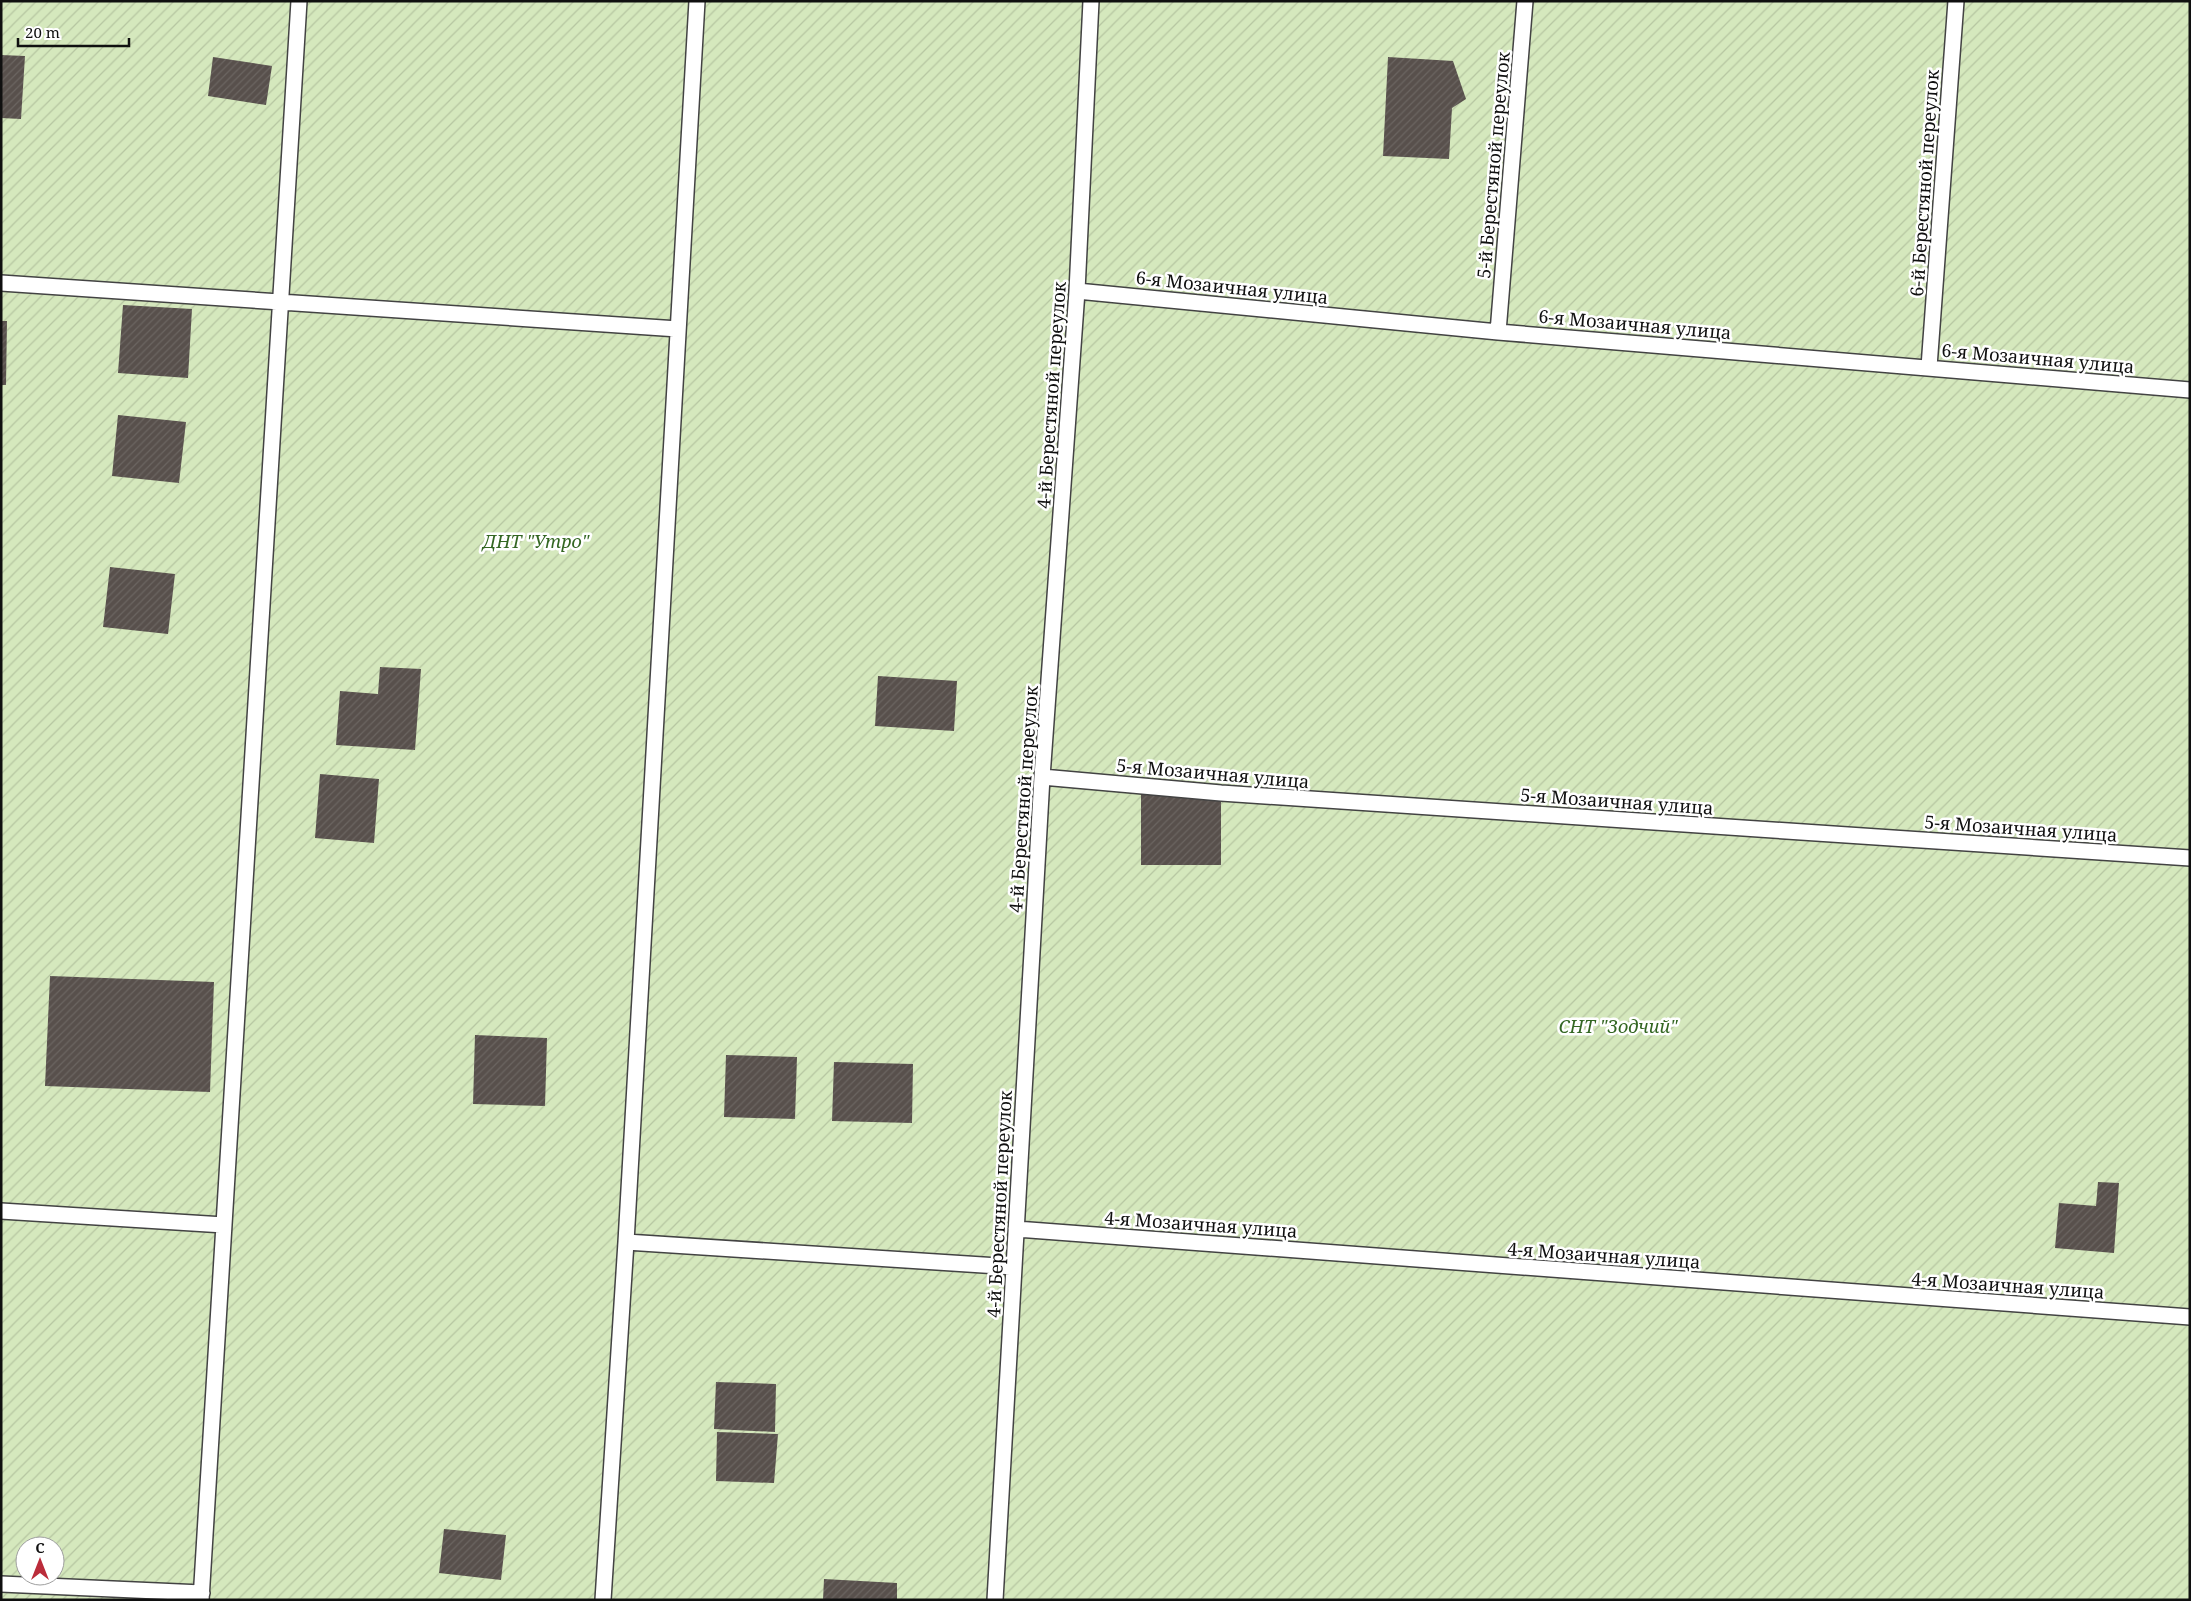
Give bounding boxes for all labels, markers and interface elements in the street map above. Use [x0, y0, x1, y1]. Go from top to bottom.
scale bar [18, 15, 129, 47]
text: 20 m [25, 22, 60, 42]
street label: 5-й Берестяной переулок [1471, 50, 1515, 279]
street label: 6-й Берестяной переулок [1904, 68, 1944, 297]
street label: 6-я Мозаичная улица [1135, 265, 1329, 309]
street label: 4-й Берестяной переулок [1031, 280, 1071, 509]
street label: 6-я Мозаичная улица [1538, 304, 1732, 344]
street label: 6-я Мозаичная улица [1941, 338, 2135, 378]
park label: ДНТ "Утро" [481, 529, 591, 553]
street label: 4-й Берестяной переулок [1003, 684, 1043, 913]
street label: 5-я Мозаичная улица [1116, 753, 1310, 793]
street label: 5-я Мозаичная улица [1520, 782, 1714, 820]
street label: 5-я Мозаичная улица [1924, 809, 2118, 847]
park label: СНТ "Зодчий" [1559, 1014, 1679, 1038]
street label: 4-й Берестяной переулок [981, 1089, 1017, 1318]
street label: 4-я Мозаичная улица [1104, 1205, 1298, 1243]
street label: 4-я Мозаичная улица [1507, 1236, 1701, 1274]
street label: 4-я Мозаичная улица [1911, 1266, 2105, 1304]
north arrow [15, 1536, 65, 1586]
text: С [35, 1538, 45, 1557]

